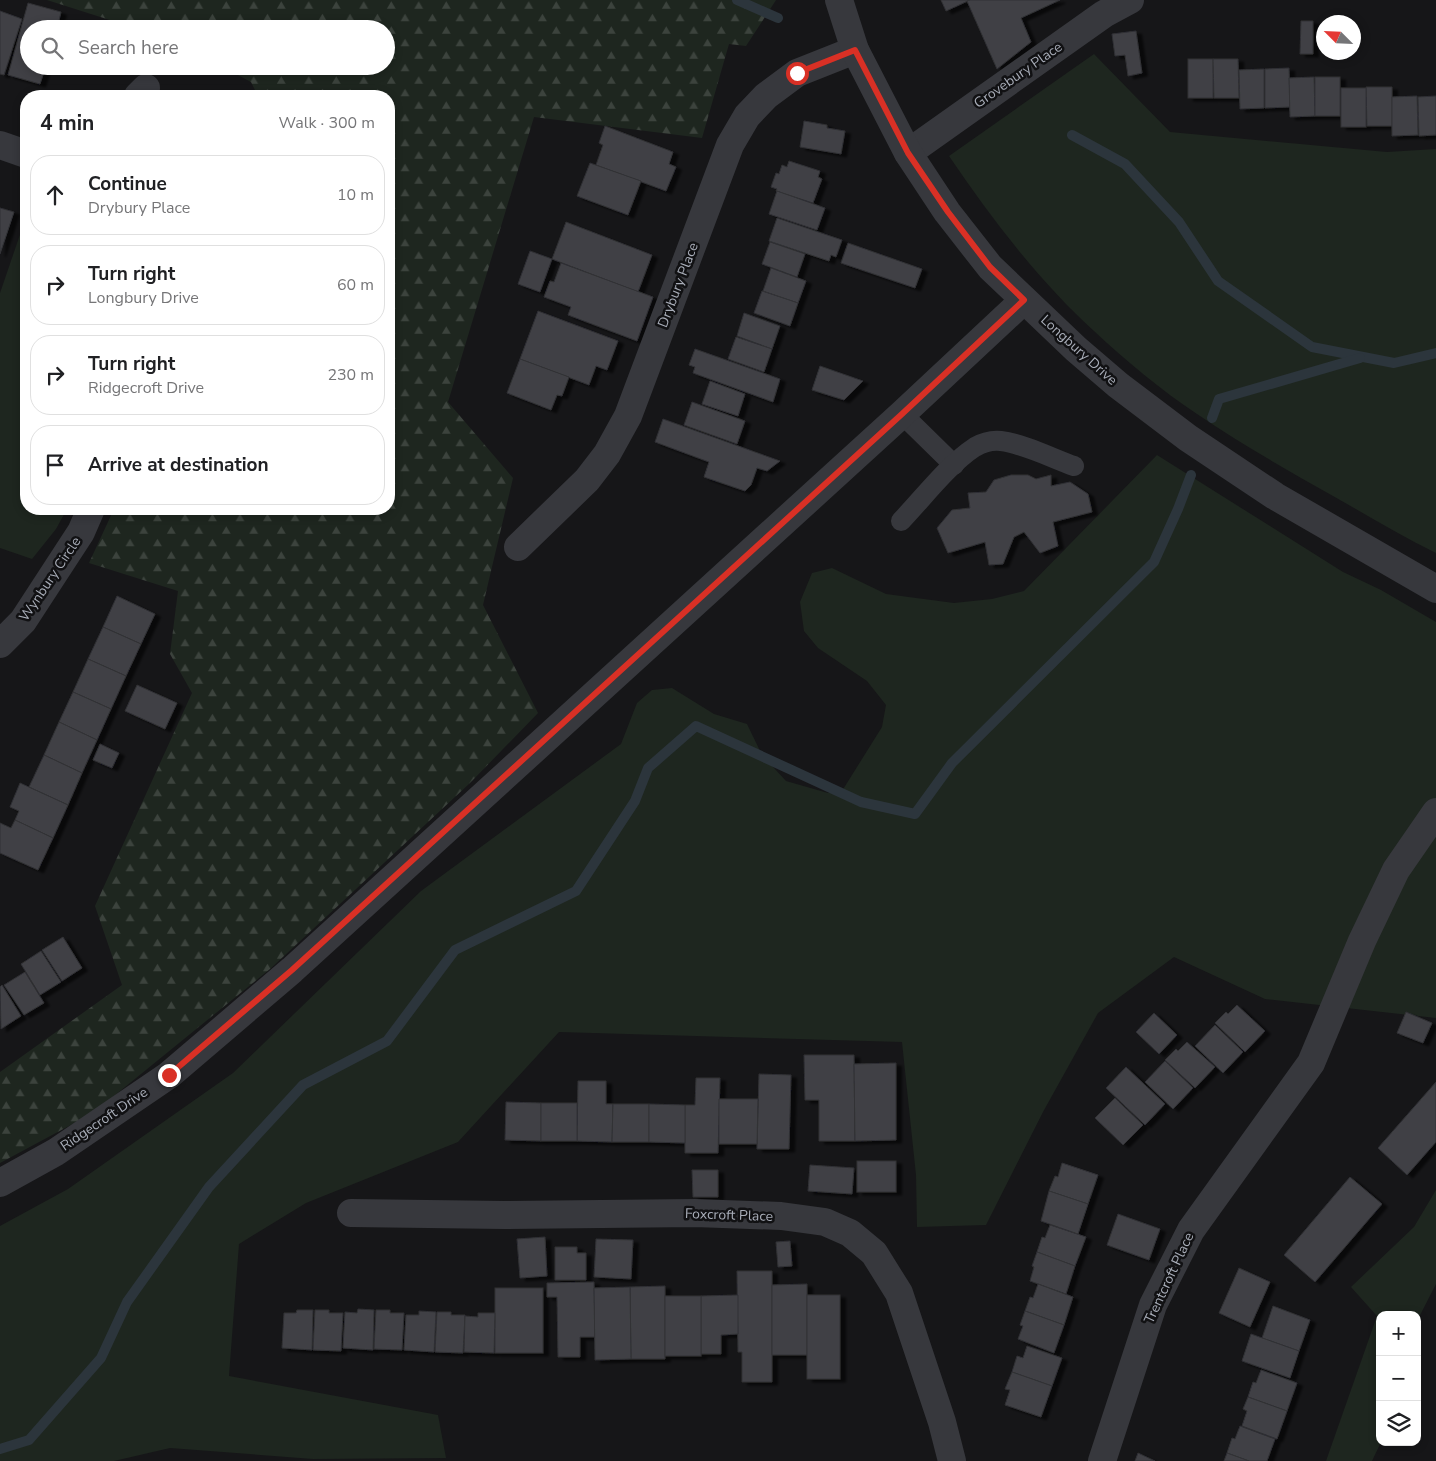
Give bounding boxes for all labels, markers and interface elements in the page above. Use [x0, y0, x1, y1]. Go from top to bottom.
north arrow [1316, 15, 1361, 60]
search box [20, 20, 395, 75]
icon: search [38, 34, 66, 62]
text: Search here [78, 35, 179, 61]
street label: Grovebury Place [970, 37, 1066, 113]
route start [786, 62, 809, 85]
text: 4 min [40, 109, 94, 137]
text: Walk · 300 m [279, 112, 375, 134]
text: Continue [88, 171, 167, 197]
icon: ahead [41, 181, 69, 209]
text: 10 m [337, 184, 374, 206]
text: Drybury Place [88, 197, 190, 219]
street label: Drybury Place [653, 240, 703, 330]
text: Turn right [88, 261, 175, 287]
icon: right [41, 271, 69, 299]
text: 60 m [337, 274, 374, 296]
text: Longbury Drive [88, 287, 199, 309]
street label: Longbury Drive [1037, 311, 1121, 389]
text: Turn right [88, 351, 175, 377]
icon: right [41, 361, 69, 389]
text: 230 m [327, 364, 374, 386]
text: Ridgecroft Drive [88, 377, 204, 399]
icon: arrive [41, 451, 69, 479]
text: Arrive at destination [88, 452, 269, 478]
street label: Wynbury Circle [15, 533, 85, 625]
route end [158, 1064, 181, 1087]
street label: Ridgecroft Drive [57, 1083, 151, 1155]
street label: Foxcroft Place [685, 1204, 773, 1226]
street label: Trentcroft Place [1140, 1229, 1198, 1327]
map controls [1376, 1311, 1421, 1446]
button: + [1376, 1311, 1421, 1356]
button: − [1376, 1356, 1421, 1401]
button: layers [1376, 1401, 1421, 1446]

